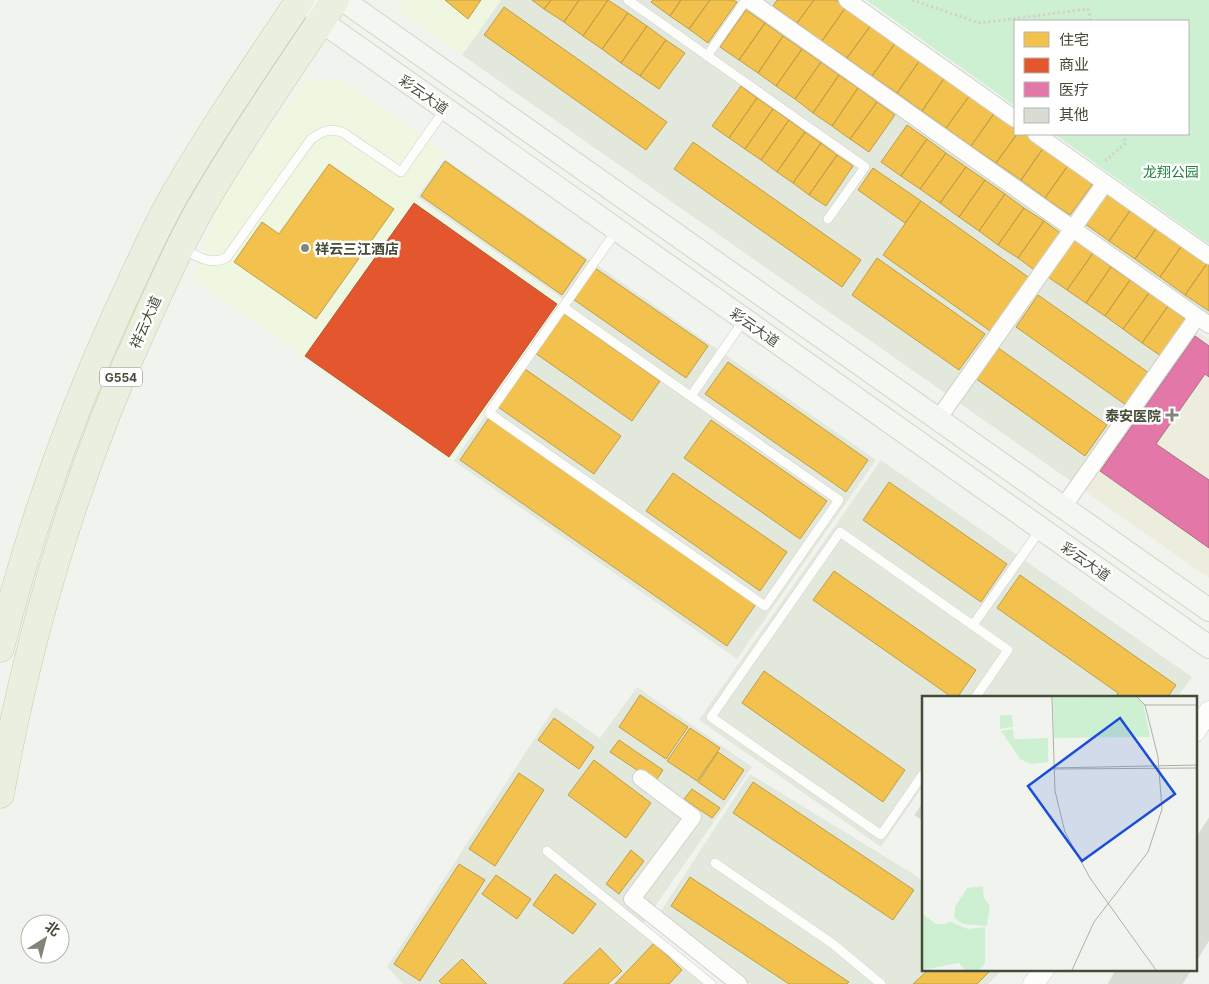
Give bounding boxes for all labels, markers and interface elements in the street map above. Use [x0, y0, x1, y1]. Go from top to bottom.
legend [1014, 20, 1189, 135]
text: 住宅 [1059, 30, 1089, 49]
text: 商业 [1059, 55, 1089, 74]
street label: 彩云大道 [396, 71, 452, 117]
text: 医疗 [1059, 80, 1089, 99]
text: 其他 [1059, 105, 1089, 124]
park label: 龙翔公园 [1143, 163, 1199, 180]
place label: 祥云三江酒店 [315, 240, 399, 257]
marker: 祥云三江酒店 [299, 242, 311, 254]
street label: 祥云大道 [126, 293, 164, 351]
street label: 彩云大道 [727, 304, 783, 350]
road number: G554 [100, 368, 142, 387]
place label: 泰安医院 [1105, 407, 1161, 424]
marker: 泰安医院 [1165, 408, 1179, 422]
street label: 彩云大道 [1058, 538, 1114, 584]
inset map [922, 696, 1196, 972]
north arrow [20, 914, 70, 964]
text: 北 [42, 917, 64, 939]

